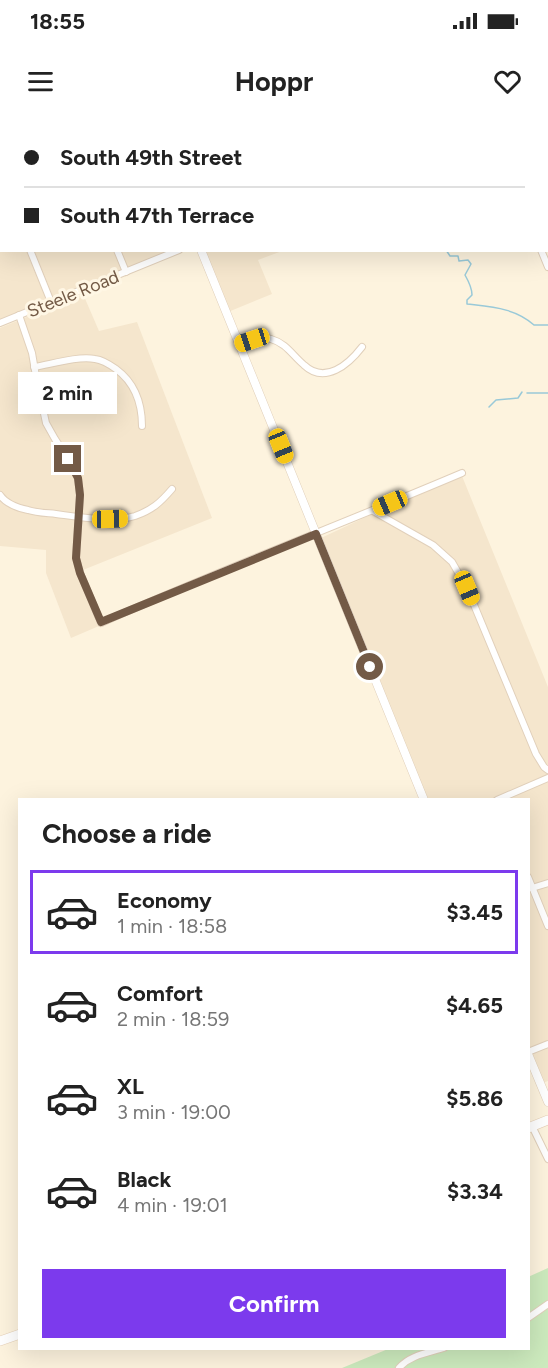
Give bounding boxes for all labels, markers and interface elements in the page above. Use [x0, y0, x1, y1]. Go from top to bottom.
text: 18:55 [30, 8, 85, 35]
icon: menu [24, 65, 57, 98]
text: Hoppr [235, 65, 313, 98]
icon: heart [491, 65, 524, 98]
text: South 49th Street [60, 144, 242, 171]
text: South 47th Terrace [60, 202, 254, 229]
street label: Steele Road [24, 266, 122, 322]
car [232, 326, 272, 354]
callout: 2 min [19, 372, 118, 414]
text: 2 min [42, 381, 93, 405]
car [266, 426, 296, 466]
route end [54, 445, 81, 472]
car [370, 488, 410, 518]
car [92, 510, 128, 528]
car [452, 568, 482, 608]
route start [356, 653, 383, 680]
text: Choose a ride [42, 817, 211, 850]
icon: car [45, 885, 99, 939]
text: Economy [117, 887, 212, 914]
text: $3.45 [446, 899, 503, 926]
text: 1 min · 18:58 [117, 914, 227, 938]
icon: car [45, 978, 99, 1032]
text: Comfort [117, 980, 203, 1007]
text: $4.65 [446, 992, 503, 1019]
text: 2 min · 18:59 [117, 1007, 229, 1031]
icon: car [45, 1071, 99, 1125]
text: XL [117, 1073, 144, 1100]
text: $5.86 [446, 1085, 503, 1112]
text: 3 min · 19:00 [117, 1100, 231, 1124]
icon: car [45, 1164, 99, 1218]
text: Black [117, 1166, 171, 1193]
text: $3.34 [447, 1178, 503, 1205]
text: 4 min · 19:01 [117, 1193, 228, 1217]
button: Confirm [42, 1269, 506, 1338]

